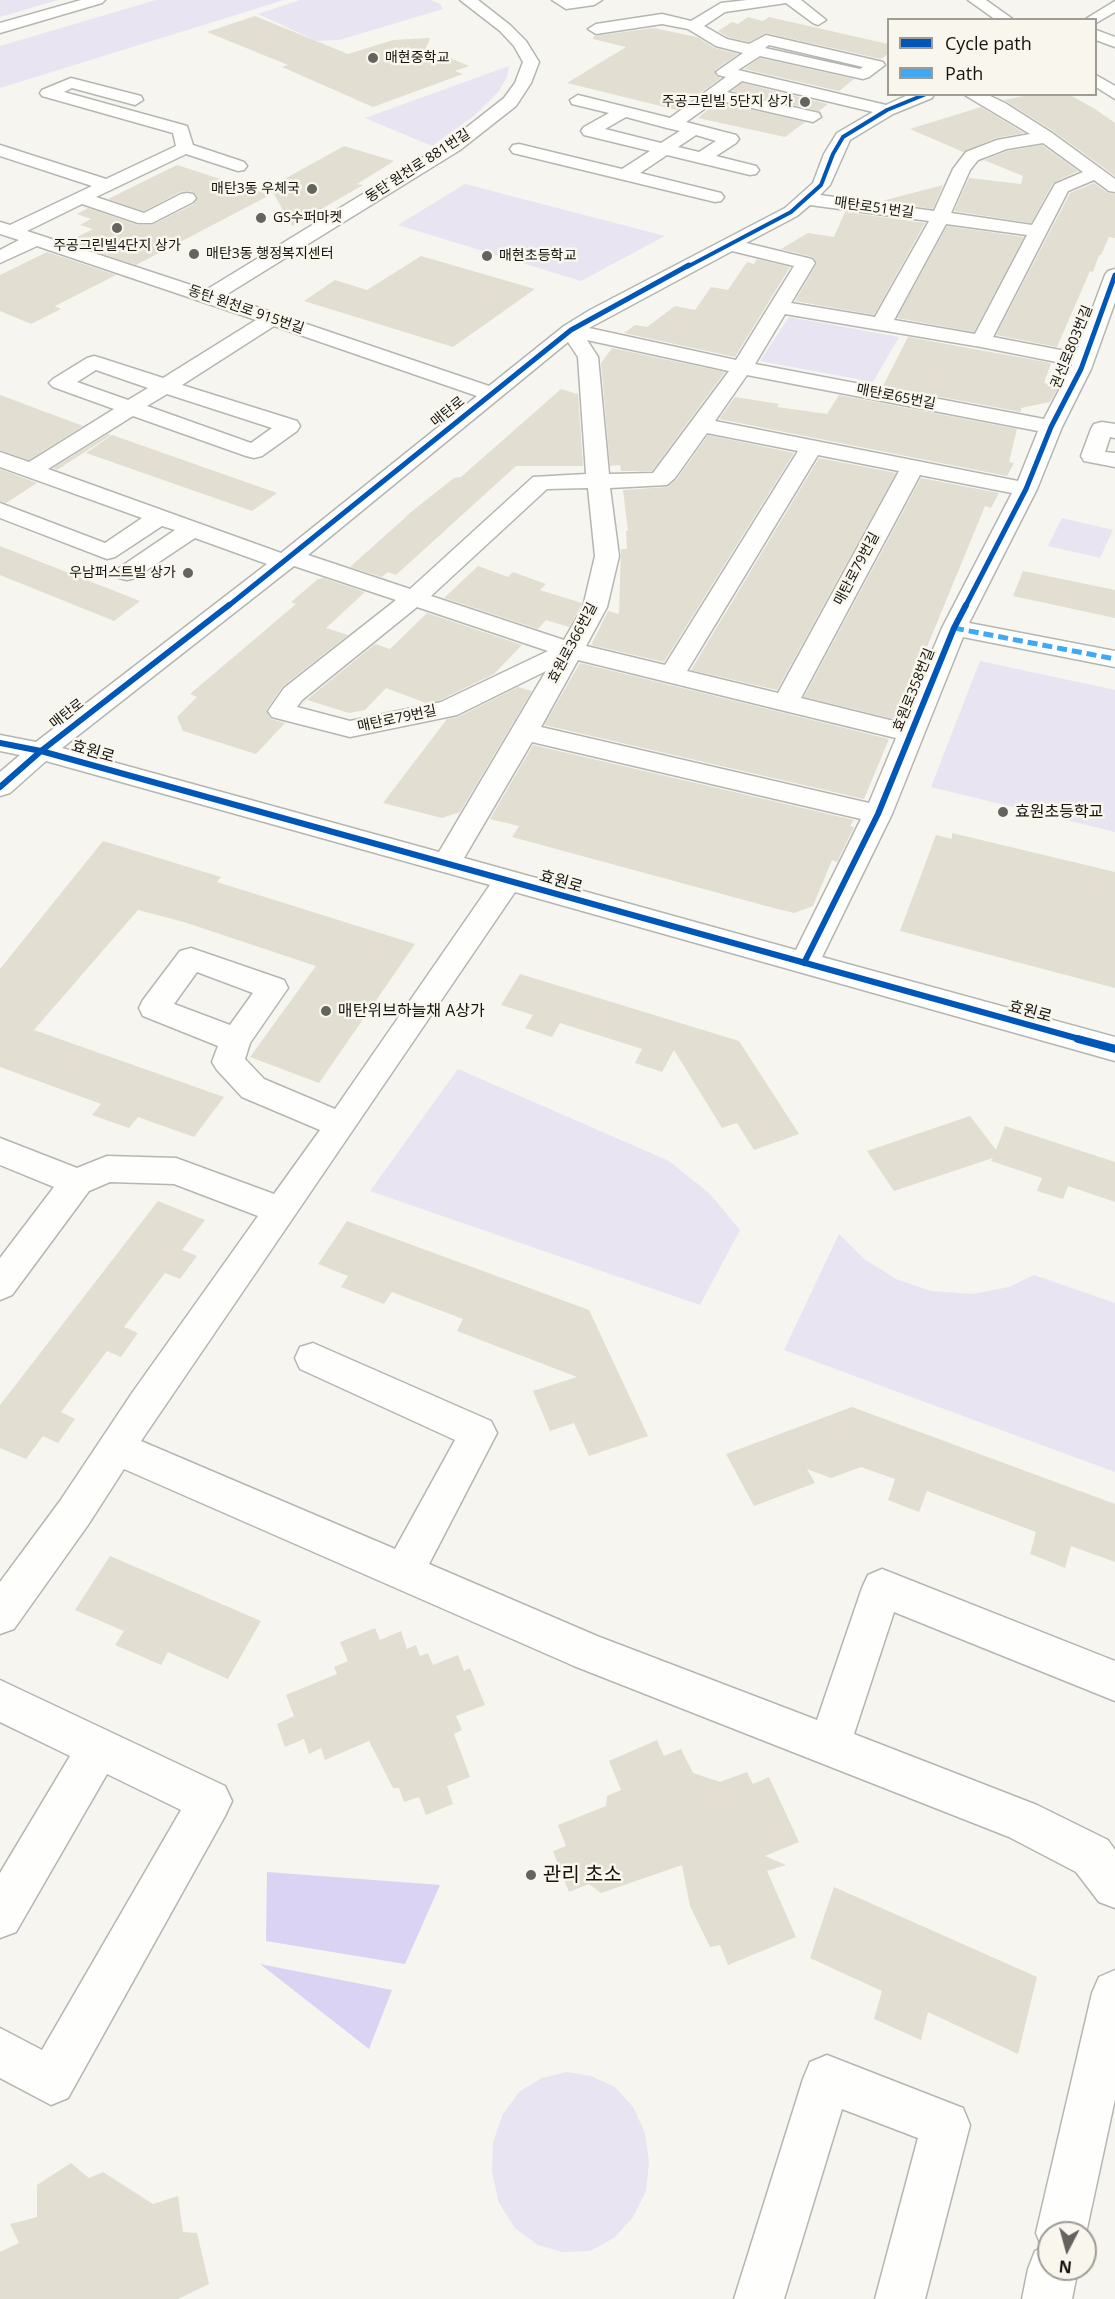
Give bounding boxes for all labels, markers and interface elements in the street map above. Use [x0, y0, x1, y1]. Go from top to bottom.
legend [887, 18, 1097, 96]
text: Cycle path [945, 31, 1032, 55]
place label: 매현중학교 [385, 50, 449, 66]
marker: 매현중학교 [366, 51, 380, 65]
text: Path [945, 61, 983, 85]
place label: 주공그린빌 5단지 상가 [662, 94, 793, 110]
marker: 주공그린빌 5단지 상가 [798, 95, 812, 109]
street label: 동탄 원천로 881번길 [362, 126, 474, 206]
place label: 매탄3동 우체국 [211, 181, 300, 197]
marker: 매탄3동 우체국 [305, 182, 319, 196]
street label: 매탄로51번길 [833, 194, 915, 222]
place label: GS수퍼마켓 [273, 210, 342, 226]
marker: GS수퍼마켓 [254, 211, 268, 225]
marker: 주공그린빌4단지 상가 [110, 221, 124, 235]
place label: 주공그린빌4단지 상가 [53, 238, 181, 254]
place label: 매탄3동 행정복지센터 [206, 246, 334, 262]
marker: 매탄3동 행정복지센터 [187, 247, 201, 261]
place label: 매현초등학교 [499, 248, 576, 264]
marker: 매현초등학교 [480, 249, 494, 263]
street label: 동탄 원천로 915번길 [186, 282, 306, 338]
street label: 권선로803번길 [1048, 303, 1096, 391]
street label: 매탄로65번길 [855, 381, 937, 413]
street label: 매탄로 [428, 393, 468, 431]
street label: 매탄로79번길 [831, 530, 883, 608]
place label: 우남퍼스트빌 상가 [69, 565, 176, 581]
marker: 우남퍼스트빌 상가 [181, 566, 195, 580]
street label: 효원로366번길 [545, 600, 601, 686]
street label: 효원로358번길 [890, 646, 938, 734]
street label: 매탄로 [47, 695, 87, 733]
street label: 매탄로79번길 [356, 702, 438, 736]
street label: 효원로 [69, 737, 117, 767]
place label: 효원초등학교 [1015, 802, 1103, 822]
marker: 효원초등학교 [996, 805, 1010, 819]
street label: 효원로 [537, 867, 585, 897]
street label: 효원로 [1006, 997, 1054, 1027]
place label: 매탄위브하늘채 A상가 [338, 1001, 485, 1021]
marker: 매탄위브하늘채 A상가 [319, 1004, 333, 1018]
place label: 관리 초소 [543, 1863, 622, 1887]
marker: 관리 초소 [524, 1868, 538, 1882]
north arrow [1037, 2221, 1097, 2281]
text: N [1058, 2255, 1073, 2279]

